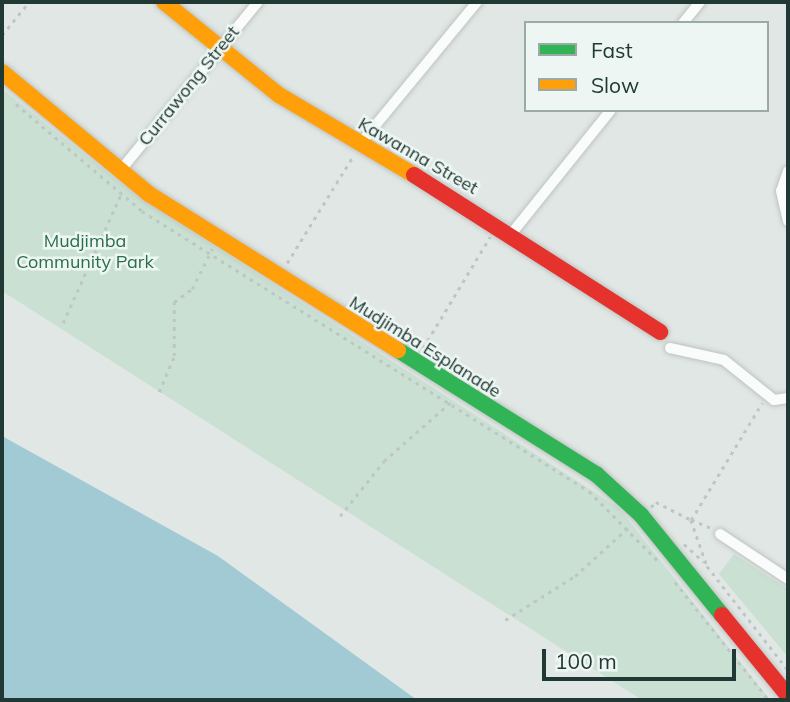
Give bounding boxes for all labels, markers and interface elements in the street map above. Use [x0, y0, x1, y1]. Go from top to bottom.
legend [524, 21, 769, 112]
street label: Currawong Street [134, 22, 244, 150]
text: Fast [591, 37, 633, 63]
text: Slow [591, 72, 639, 98]
street label: Kawanna Street [354, 113, 482, 199]
park label: Mudjimba Community Park [16, 231, 154, 274]
street label: Mudjimba Esplanade [345, 292, 505, 402]
scale bar [545, 636, 739, 680]
text: 100 m [555, 648, 617, 674]

